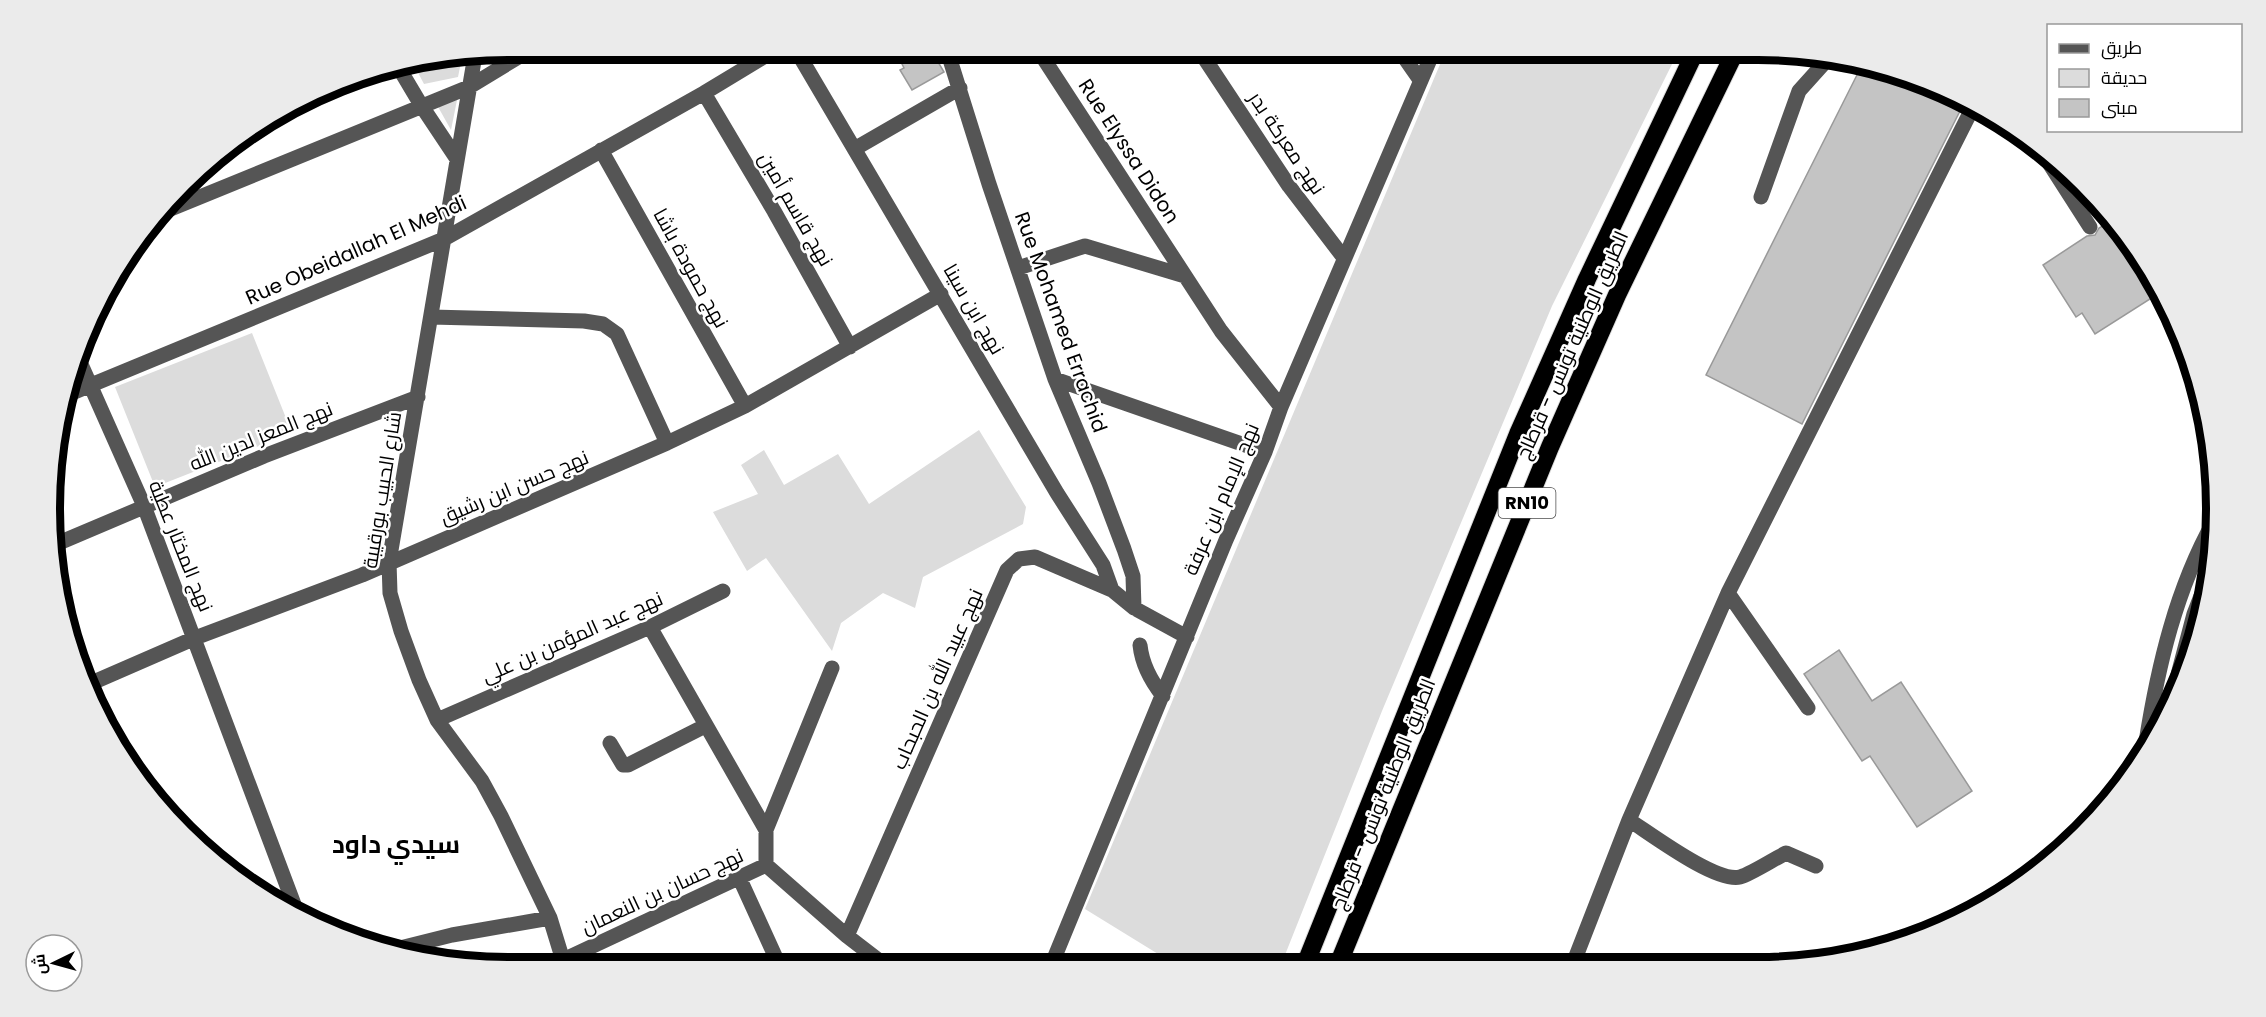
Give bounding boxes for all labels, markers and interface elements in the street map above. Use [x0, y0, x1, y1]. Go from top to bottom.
legend [2047, 24, 2242, 132]
text: طريق [2101, 35, 2142, 60]
text: حديقة [2101, 65, 2147, 90]
street label: Rue Elyssa Didon [1072, 73, 1186, 229]
street label: نهج معركة بدر [1242, 85, 1332, 200]
text: مبنى [2101, 95, 2138, 120]
street label: نهج قاسم أمين [752, 147, 840, 271]
street label: Rue Obeidallah El Mehdi [241, 189, 471, 311]
street label: نهج حمودة باشا [647, 203, 735, 333]
street label: Rue Mohamed Errachid [1008, 208, 1114, 436]
street label: الطريق الوطنية تونس - قرطاج [1509, 226, 1635, 464]
street label: نهج ابن سينا [937, 258, 1011, 360]
street label: نهج المعز لدين الله [185, 395, 337, 477]
street label: شارع الحبيب بورقيبة [356, 410, 408, 570]
street label: نهج الإمام ابن عرفة [1176, 419, 1266, 579]
street label: نهج حسن ابن رشيق [435, 443, 593, 531]
street label: نهج المختار عطية [142, 476, 220, 616]
road number: RN10 [1498, 488, 1556, 518]
street label: نهج عبد المؤمن بن علي [477, 584, 668, 691]
street label: نهج عبيد الله بن الحبحاب [885, 584, 989, 774]
street label: الطريق الوطنية تونس - قرطاج [1324, 674, 1442, 914]
district label: سيدي داود [332, 826, 460, 865]
street label: نهج حسان بن النعمان [576, 841, 748, 941]
north arrow [24, 933, 84, 993]
text: ش [27, 953, 52, 975]

